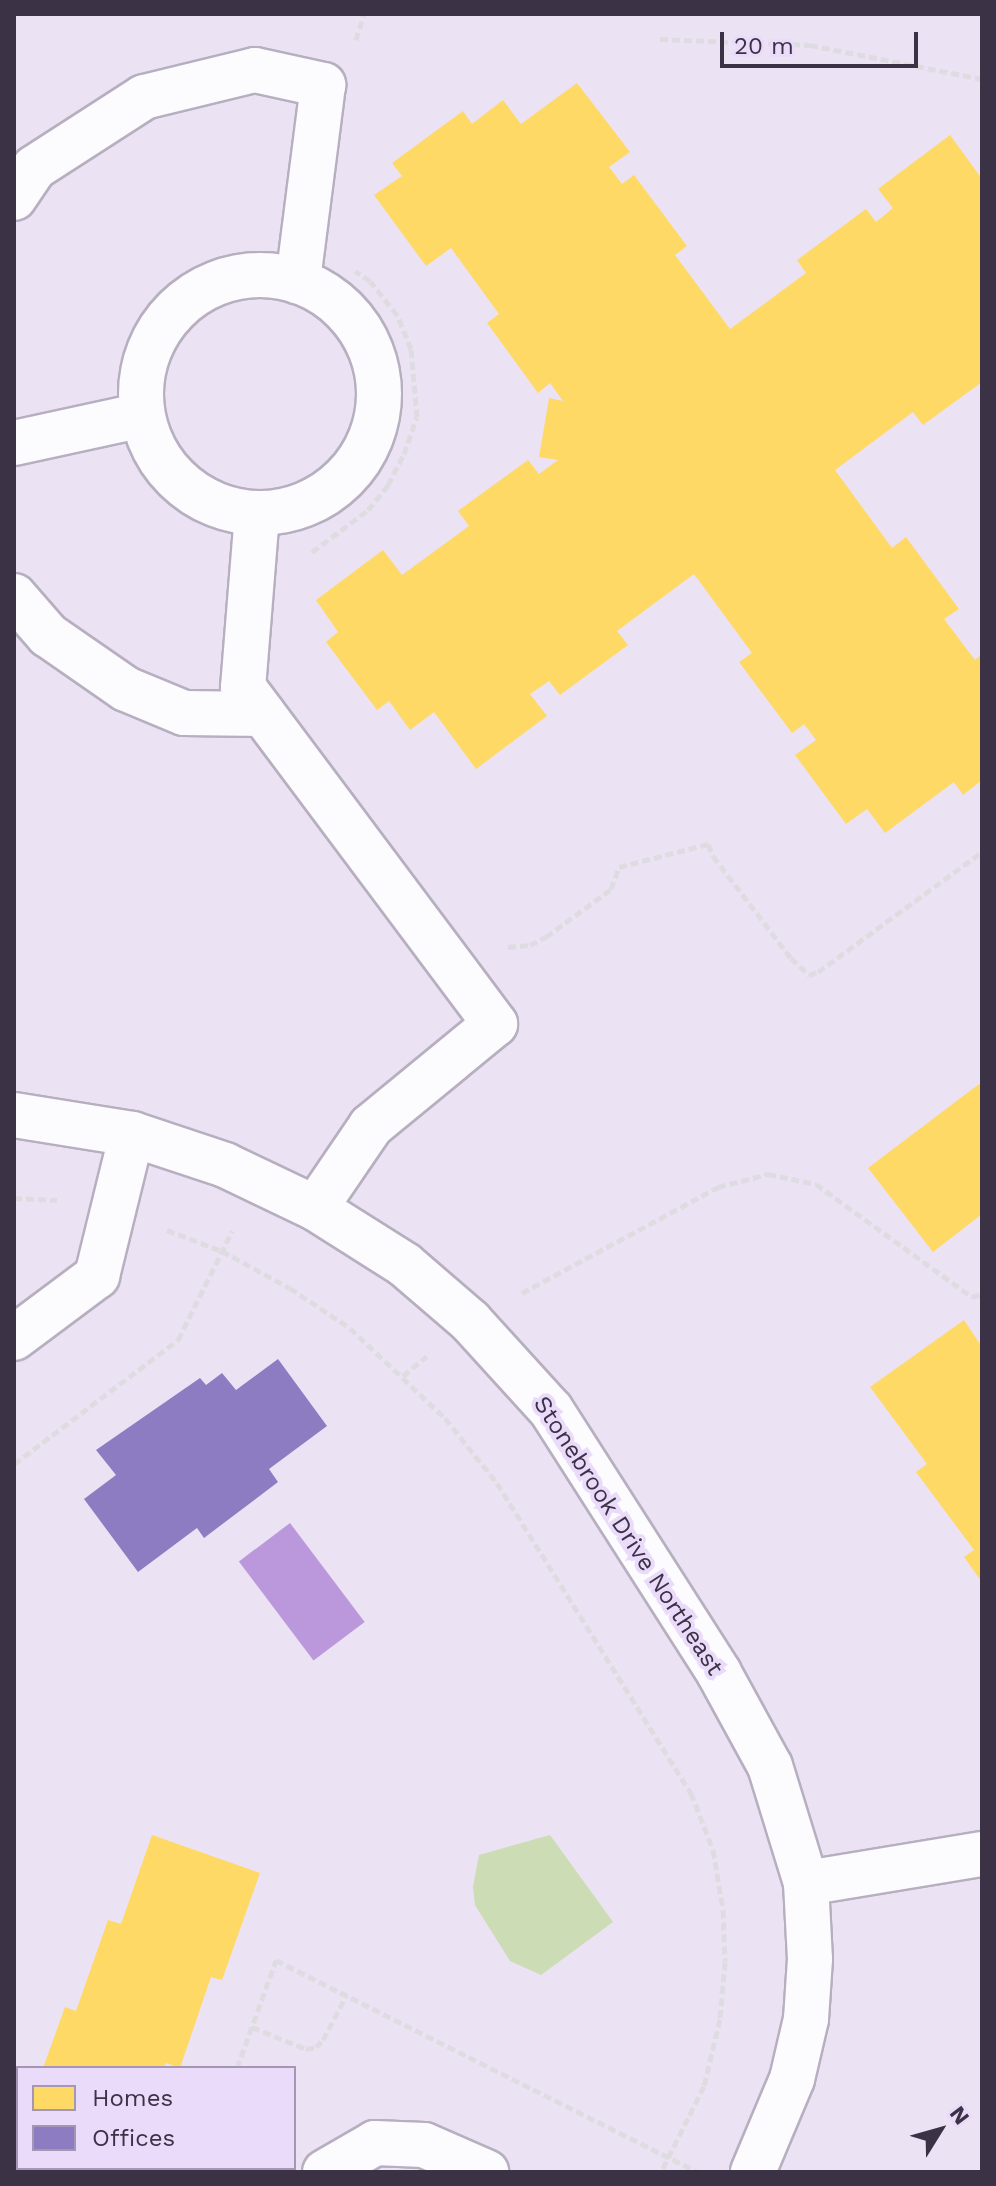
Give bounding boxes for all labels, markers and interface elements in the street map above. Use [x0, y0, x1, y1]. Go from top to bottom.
scale bar [724, 16, 922, 66]
text: 20 m [734, 32, 794, 60]
street label: Stonebrook Drive Northeast [527, 1391, 729, 1681]
legend [16, 2066, 296, 2170]
text: Homes [92, 2084, 173, 2112]
north arrow [900, 2090, 980, 2170]
text: N [945, 2101, 974, 2129]
text: Offices [92, 2124, 175, 2152]

